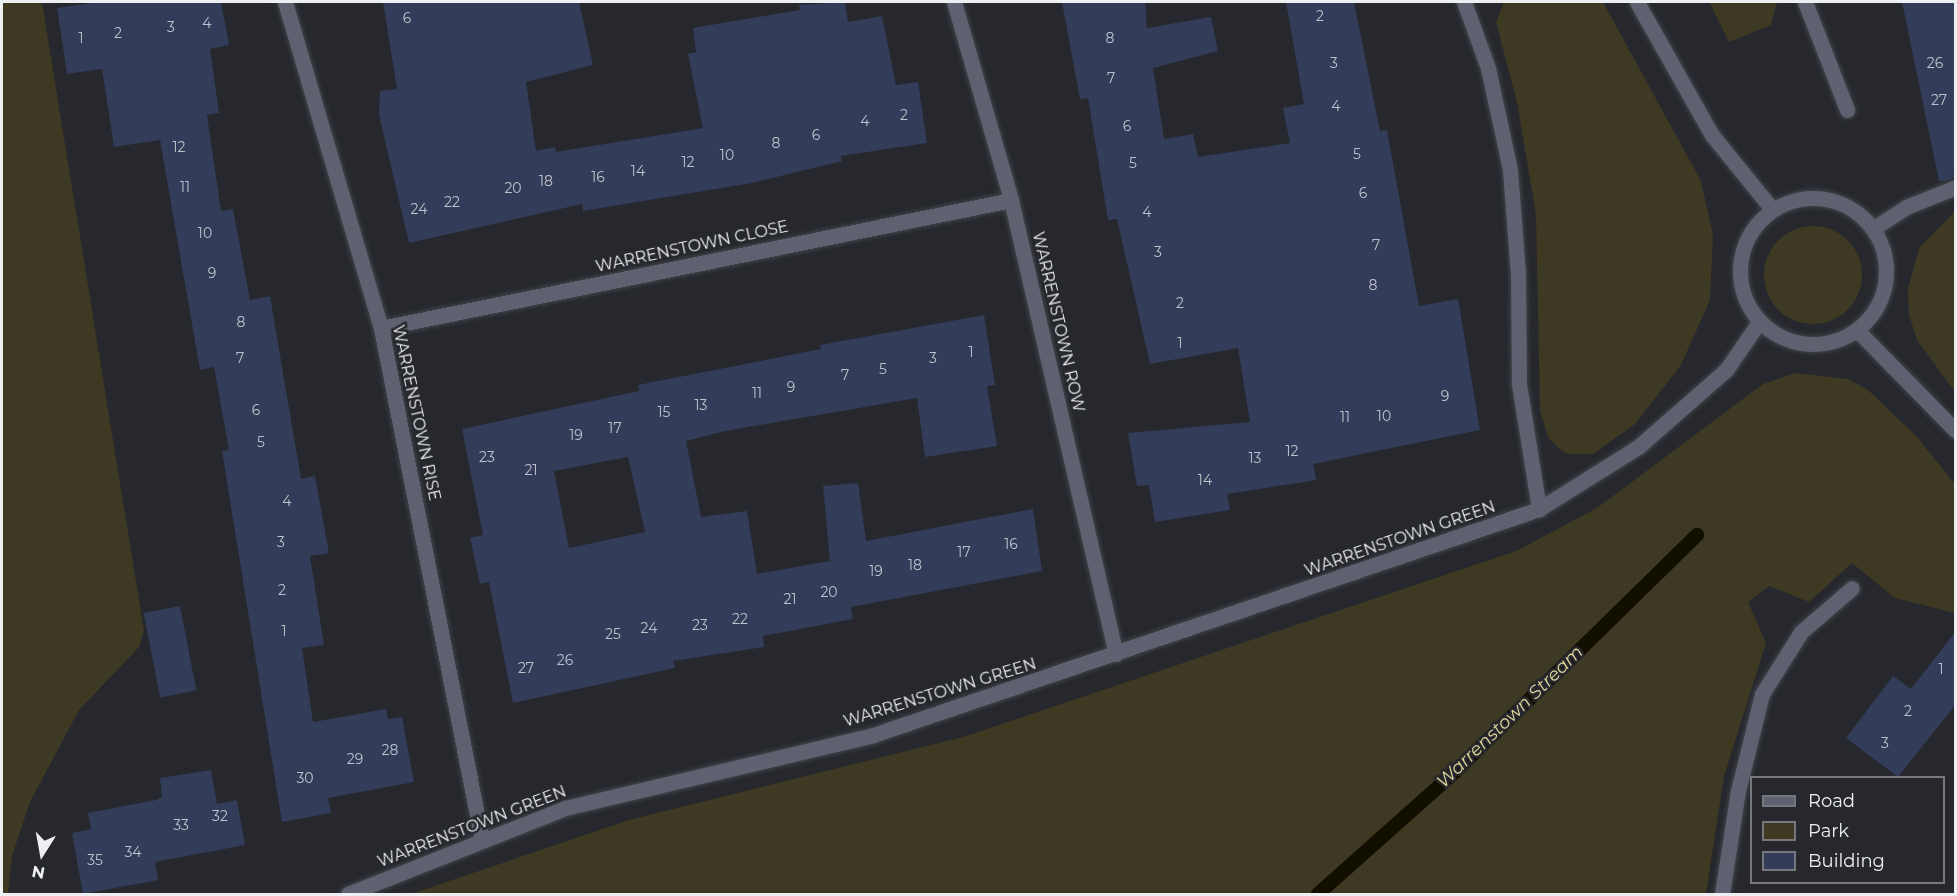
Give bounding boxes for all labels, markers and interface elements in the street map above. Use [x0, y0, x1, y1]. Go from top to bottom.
house number: 2 [1316, 8, 1324, 24]
house number: 6 [403, 10, 411, 26]
house number: 4 [202, 15, 212, 31]
house number: 3 [167, 19, 175, 35]
house number: 2 [114, 25, 122, 41]
house number: 1 [78, 30, 84, 46]
house number: 8 [1106, 30, 1114, 46]
house number: 3 [1330, 55, 1338, 71]
house number: 26 [1927, 55, 1943, 71]
house number: 7 [1107, 70, 1115, 86]
house number: 27 [1931, 92, 1947, 108]
house number: 4 [1331, 98, 1341, 114]
house number: 2 [900, 107, 908, 123]
house number: 4 [860, 113, 870, 129]
house number: 6 [1123, 118, 1131, 134]
house number: 6 [812, 127, 820, 143]
house number: 8 [772, 135, 780, 151]
house number: 12 [172, 139, 186, 155]
house number: 5 [1353, 146, 1361, 162]
house number: 10 [720, 147, 734, 163]
house number: 12 [681, 154, 695, 170]
house number: 5 [1129, 155, 1137, 171]
house number: 14 [631, 163, 645, 179]
house number: 16 [591, 169, 605, 185]
house number: 18 [539, 173, 553, 189]
house number: 11 [180, 179, 190, 195]
house number: 20 [504, 180, 522, 196]
house number: 6 [1359, 185, 1367, 201]
house number: 22 [444, 194, 460, 210]
house number: 24 [411, 201, 427, 217]
house number: 4 [1142, 204, 1152, 220]
street label: WARRENSTOWN CLOSE [594, 217, 790, 277]
house number: 10 [198, 225, 212, 241]
street label: WARRENSTOWN ROW [1028, 230, 1088, 414]
house number: 7 [1372, 237, 1380, 253]
house number: 3 [1154, 244, 1162, 260]
house number: 9 [208, 265, 216, 281]
house number: 8 [1369, 277, 1377, 293]
house number: 2 [1176, 295, 1184, 311]
house number: 8 [237, 314, 245, 330]
street label: WARRENSTOWN RISE [388, 323, 444, 503]
house number: 1 [1177, 335, 1183, 351]
house number: 1 [968, 344, 974, 360]
house number: 7 [236, 350, 244, 366]
house number: 3 [929, 350, 937, 366]
house number: 5 [879, 361, 887, 377]
house number: 7 [841, 367, 849, 383]
house number: 9 [787, 379, 795, 395]
house number: 11 [752, 385, 762, 401]
house number: 9 [1441, 388, 1449, 404]
house number: 13 [695, 397, 707, 413]
house number: 6 [252, 402, 260, 418]
house number: 15 [658, 404, 670, 420]
house number: 10 [1377, 408, 1391, 424]
house number: 11 [1340, 409, 1350, 425]
house number: 17 [608, 420, 622, 436]
house number: 19 [569, 427, 583, 443]
house number: 5 [257, 434, 265, 450]
house number: 12 [1285, 443, 1299, 459]
house number: 23 [479, 449, 495, 465]
house number: 13 [1249, 450, 1261, 466]
house number: 21 [524, 462, 538, 478]
house number: 14 [1198, 472, 1212, 488]
house number: 4 [282, 493, 292, 509]
street label: WARRENSTOWN GREEN [1302, 497, 1498, 581]
house number: 3 [277, 534, 285, 550]
house number: 16 [1004, 536, 1018, 552]
house number: 17 [957, 544, 971, 560]
house number: 18 [908, 557, 922, 573]
house number: 19 [869, 563, 883, 579]
house number: 2 [278, 582, 286, 598]
house number: 20 [820, 584, 838, 600]
house number: 21 [783, 591, 797, 607]
house number: 22 [732, 611, 748, 627]
house number: 23 [692, 617, 708, 633]
house number: 24 [641, 620, 657, 636]
house number: 1 [281, 623, 287, 639]
house number: 25 [605, 626, 621, 642]
water label: Warrenstown Stream [1432, 641, 1588, 793]
house number: 26 [557, 652, 573, 668]
street label: WARRENSTOWN GREEN [841, 655, 1039, 731]
house number: 27 [518, 660, 534, 676]
house number: 1 [1938, 661, 1944, 677]
house number: 2 [1904, 703, 1912, 719]
house number: 3 [1881, 735, 1889, 751]
house number: 28 [382, 742, 398, 758]
house number: 29 [347, 751, 363, 767]
house number: 30 [296, 770, 314, 786]
legend [1750, 776, 1945, 884]
street label: WARRENSTOWN GREEN [375, 782, 569, 872]
text: Road [1808, 790, 1855, 812]
house number: 32 [212, 808, 228, 824]
house number: 33 [173, 817, 189, 833]
text: Park [1808, 820, 1849, 842]
north arrow [12, 824, 72, 884]
house number: 34 [124, 844, 142, 860]
text: Building [1808, 850, 1885, 872]
house number: 35 [87, 852, 103, 868]
text: N [30, 862, 47, 883]

